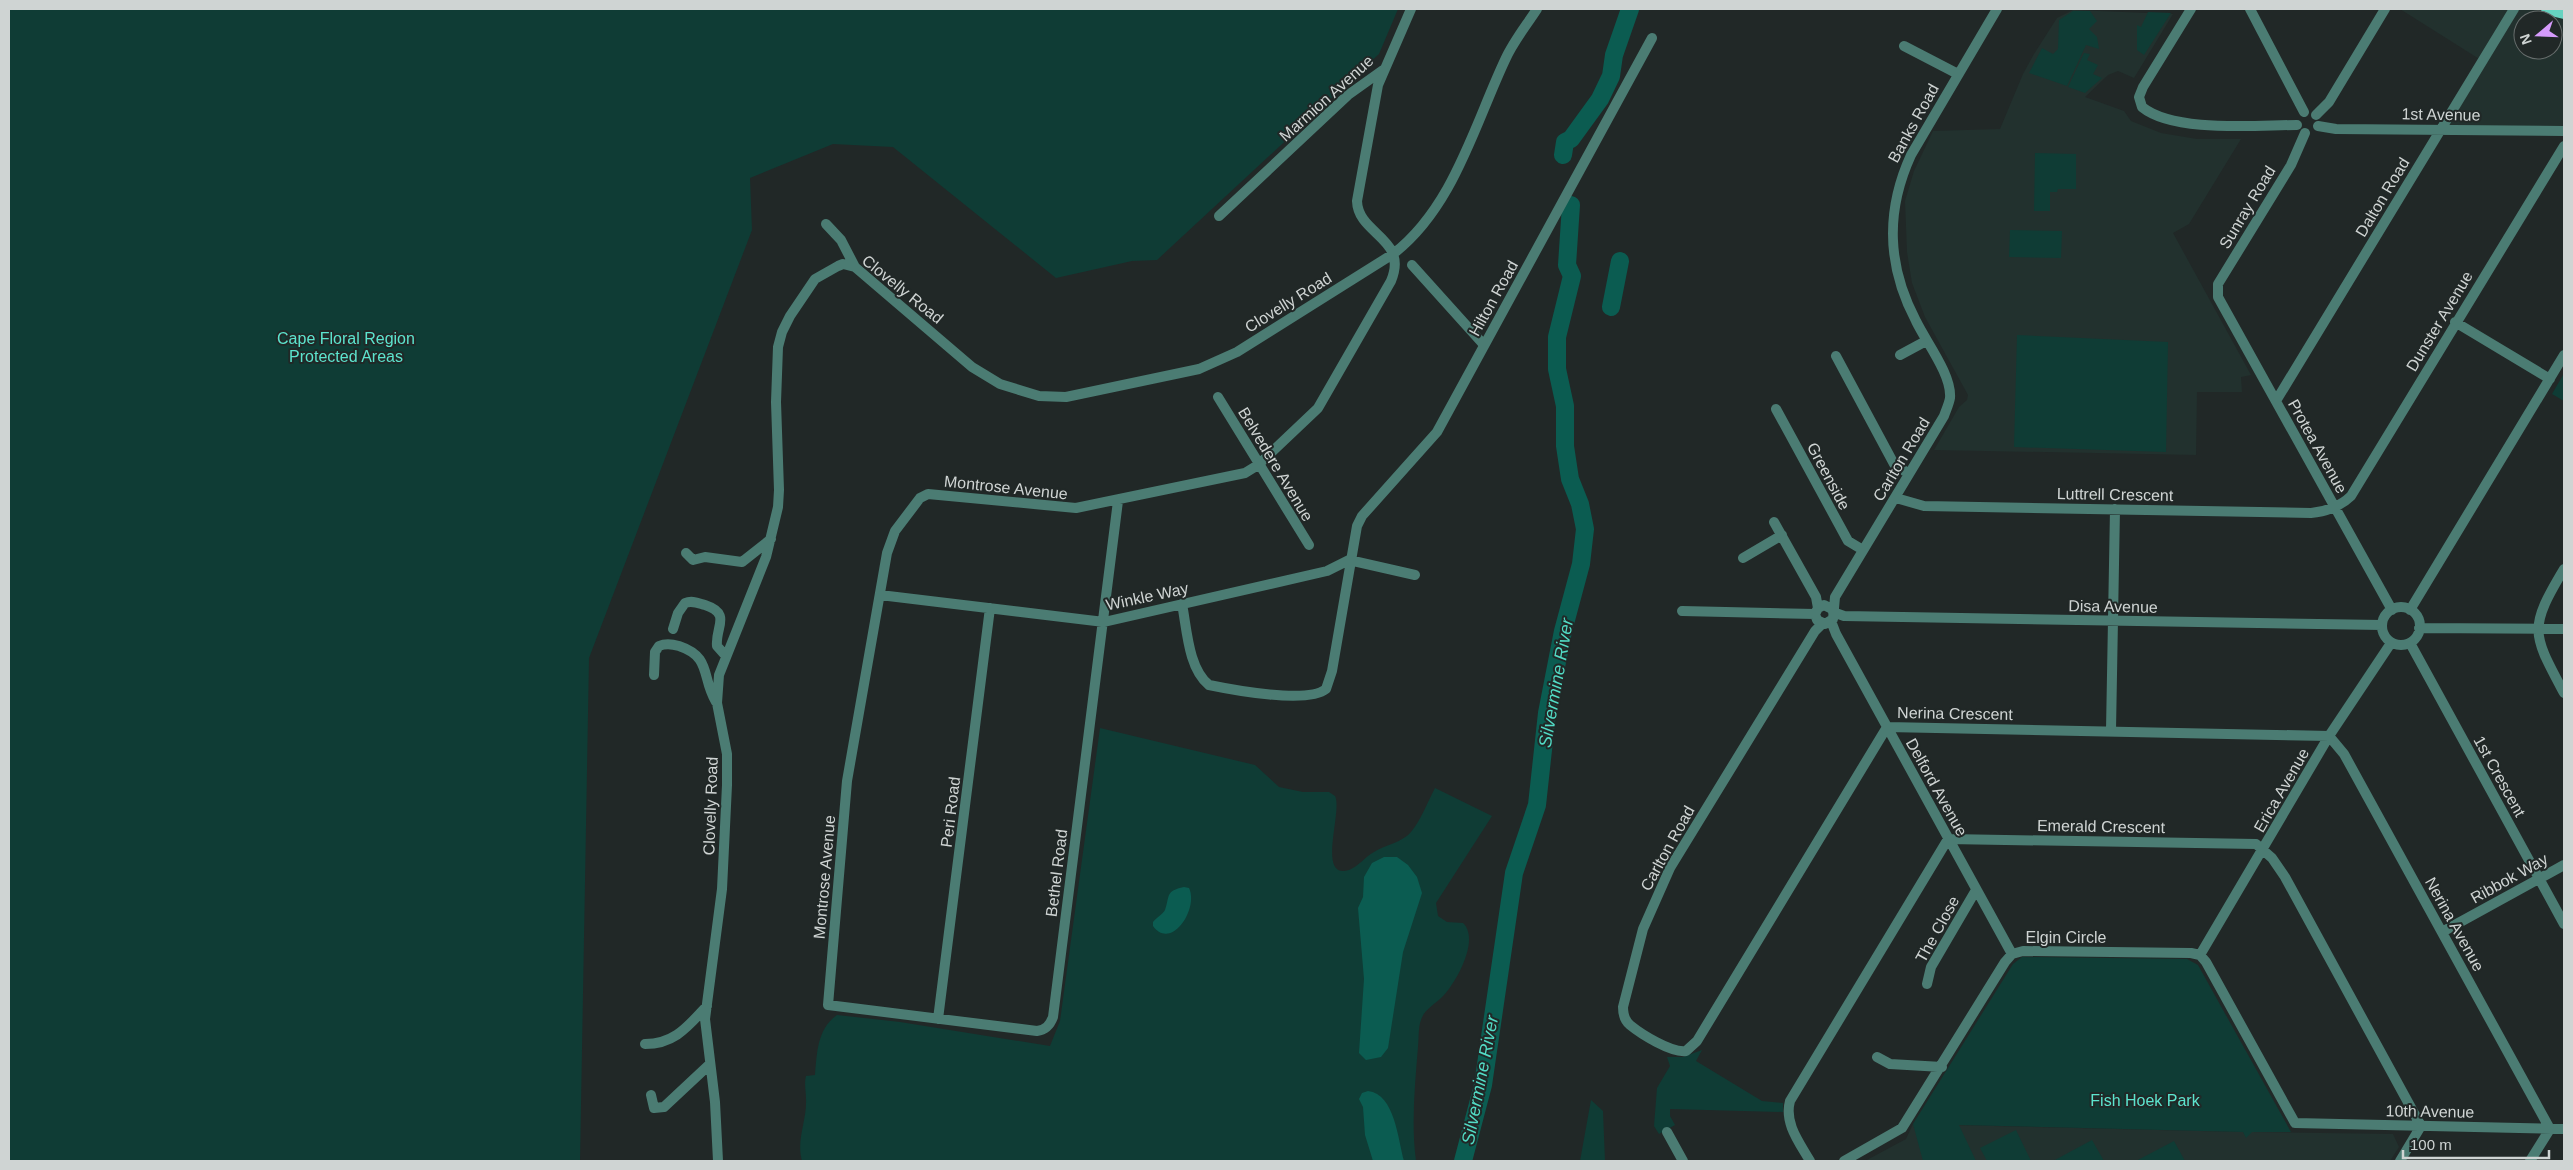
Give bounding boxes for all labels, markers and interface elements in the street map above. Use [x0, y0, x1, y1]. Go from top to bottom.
north arrow [2513, 10, 2563, 60]
text: N [2516, 32, 2535, 47]
street label: Marmion Avenue [1276, 52, 1377, 145]
street label: Banks Road [1885, 81, 1942, 165]
street label: 1st Avenue [2401, 105, 2481, 124]
street label: Dalton Road [2352, 155, 2413, 240]
street label: Sunray Road [2216, 163, 2279, 252]
street label: Clovelly Road [859, 252, 946, 327]
street label: Hilton Road [1466, 258, 1521, 339]
street label: Dunster Avenue [2403, 268, 2476, 374]
street label: Clovelly Road [1242, 269, 1335, 336]
park label: Cape Floral Region Protected Areas [277, 330, 415, 365]
street label: Protea Avenue [2285, 396, 2350, 496]
street label: Belvedere Avenue [1235, 404, 1316, 524]
street label: Carlton Road [1870, 414, 1933, 504]
street label: Greenside [1804, 440, 1853, 513]
street label: Montrose Avenue [943, 473, 1069, 502]
street label: Luttrell Crescent [2057, 485, 2174, 504]
street label: Winkle Way [1104, 579, 1190, 614]
street label: Disa Avenue [2068, 597, 2158, 616]
water label: Silvermine River [1535, 616, 1577, 749]
street label: Nerina Crescent [1897, 704, 2013, 723]
street label: 1st Crescent [2470, 733, 2529, 820]
street label: Delford Avenue [1903, 735, 1970, 839]
street label: Erica Avenue [2251, 745, 2312, 835]
street label: Clovelly Road [700, 756, 721, 856]
street label: Peri Road [938, 776, 963, 848]
street label: Carlton Road [1637, 803, 1698, 894]
street label: Montrose Avenue [811, 814, 838, 940]
street label: Emerald Crescent [2037, 817, 2166, 836]
street label: Bethel Road [1043, 828, 1070, 918]
street label: Ribbok Way [2468, 850, 2551, 907]
street label: Nerina Avenue [2422, 874, 2487, 974]
street label: The Close [1912, 893, 1963, 965]
street label: Elgin Circle [2026, 929, 2107, 946]
water label: Silvermine River [1458, 1013, 1503, 1146]
park label: Fish Hoek Park [2090, 1092, 2201, 1109]
street label: 10th Avenue [2386, 1102, 2475, 1121]
scale bar [2403, 1128, 2549, 1160]
text: 100 m [2410, 1136, 2452, 1153]

